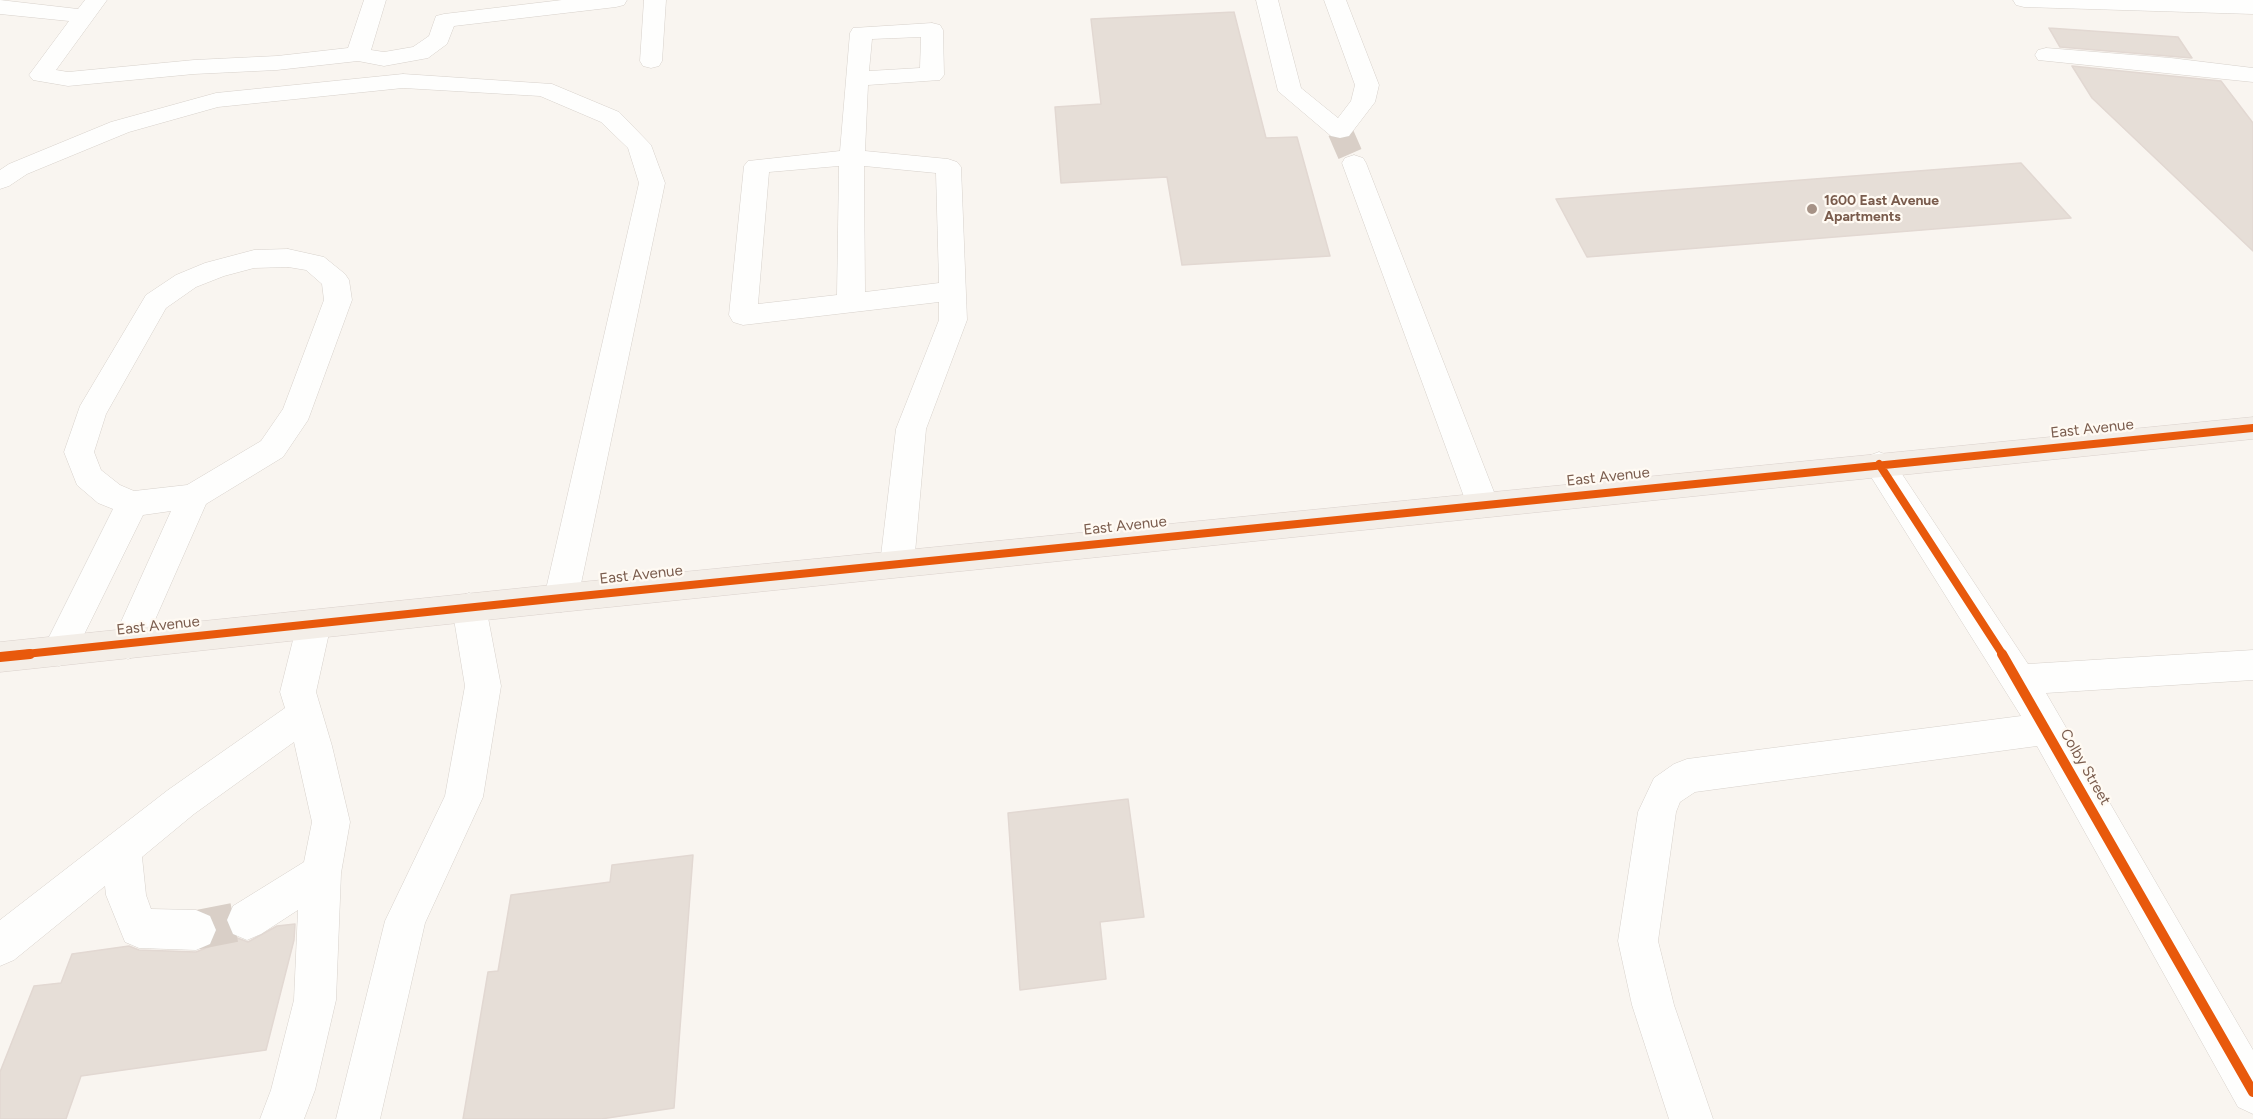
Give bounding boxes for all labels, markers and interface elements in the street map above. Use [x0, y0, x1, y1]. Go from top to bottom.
place label: 1600 East Avenue Apartments [1824, 193, 1939, 226]
marker: 1600 East Avenue Apartments [1805, 202, 1819, 216]
street label: East Avenue [2049, 416, 2135, 442]
street label: East Avenue [1565, 464, 1651, 490]
street label: East Avenue [1082, 513, 1168, 539]
street label: East Avenue [598, 562, 684, 588]
street label: East Avenue [115, 613, 201, 639]
street label: Colby Street [2056, 726, 2114, 808]

